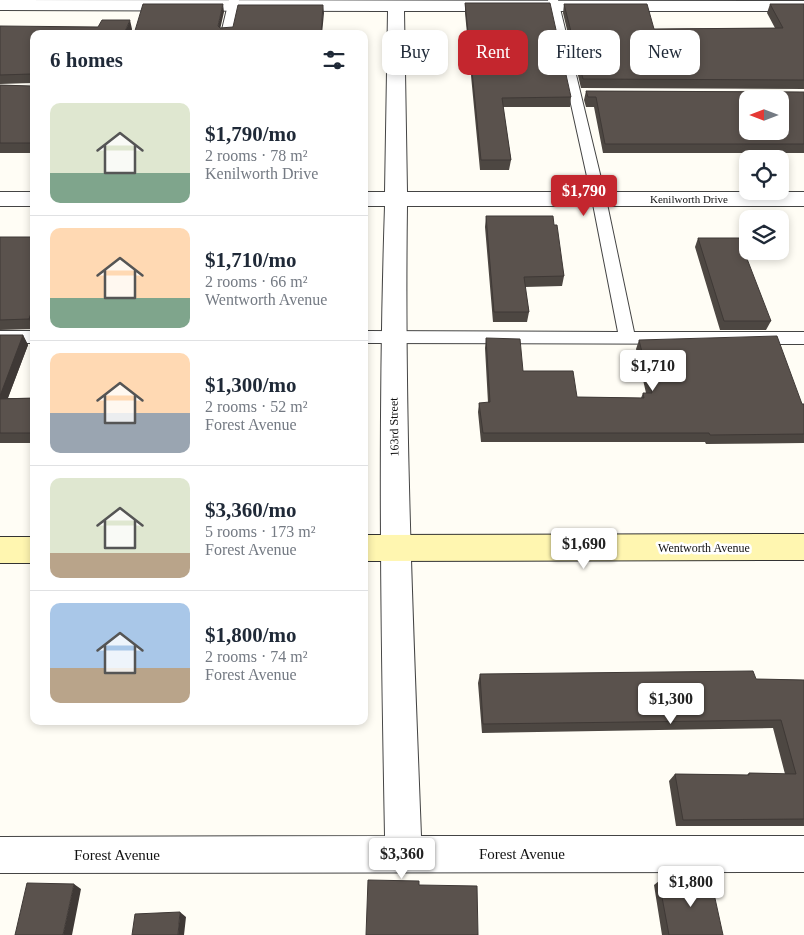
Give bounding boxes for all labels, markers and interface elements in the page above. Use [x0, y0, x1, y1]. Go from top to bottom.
chip: Buy [382, 30, 448, 75]
chip: Rent [458, 30, 528, 75]
chip: Filters [538, 30, 620, 75]
chip: New [630, 30, 700, 75]
icon: filters [320, 46, 348, 74]
text: 6 homes [50, 48, 123, 72]
north arrow [739, 90, 789, 140]
map controls [739, 90, 789, 260]
text: $1,790/mo [205, 122, 297, 146]
icon: home [90, 123, 150, 183]
text: 2 rooms · 78 m² [205, 147, 308, 164]
button: locate [739, 150, 789, 200]
text: Kenilworth Drive [205, 165, 318, 182]
pin: $1,790 [543, 174, 625, 217]
text: $1,790 [562, 182, 606, 199]
street label: Kenilworth Drive [650, 193, 728, 205]
button: layers [739, 210, 789, 260]
icon: home [90, 248, 150, 308]
text: $1,710/mo [205, 248, 297, 272]
text: 2 rooms · 66 m² [205, 273, 308, 290]
text: Wentworth Avenue [205, 291, 327, 308]
pin: $1,710 [612, 350, 694, 392]
text: $1,710 [631, 357, 675, 374]
icon: home [90, 373, 150, 433]
text: $1,300/mo [205, 373, 297, 397]
street label: 163rd Street [386, 397, 402, 457]
text: 2 rooms · 52 m² [205, 398, 308, 415]
text: Forest Avenue [205, 416, 297, 433]
icon: home [90, 498, 150, 558]
text: $3,360/mo [205, 498, 297, 522]
text: 5 rooms · 173 m² [205, 523, 316, 540]
pin: $1,690 [543, 528, 625, 570]
text: $1,690 [562, 535, 606, 552]
text: Forest Avenue [205, 541, 297, 558]
street label: Wentworth Avenue [658, 541, 750, 555]
icon: home [90, 623, 150, 683]
text: $1,800/mo [205, 623, 297, 647]
text: 2 rooms · 74 m² [205, 648, 308, 665]
text: Forest Avenue [205, 666, 297, 683]
pin: $1,300 [630, 682, 712, 725]
text: $1,300 [649, 690, 693, 707]
pin: $3,360 [361, 838, 443, 880]
text: $3,360 [380, 845, 424, 862]
street label: Forest Avenue [479, 846, 565, 862]
street label: Forest Avenue [74, 847, 160, 863]
pin: $1,800 [650, 866, 732, 908]
text: $1,800 [669, 873, 713, 890]

